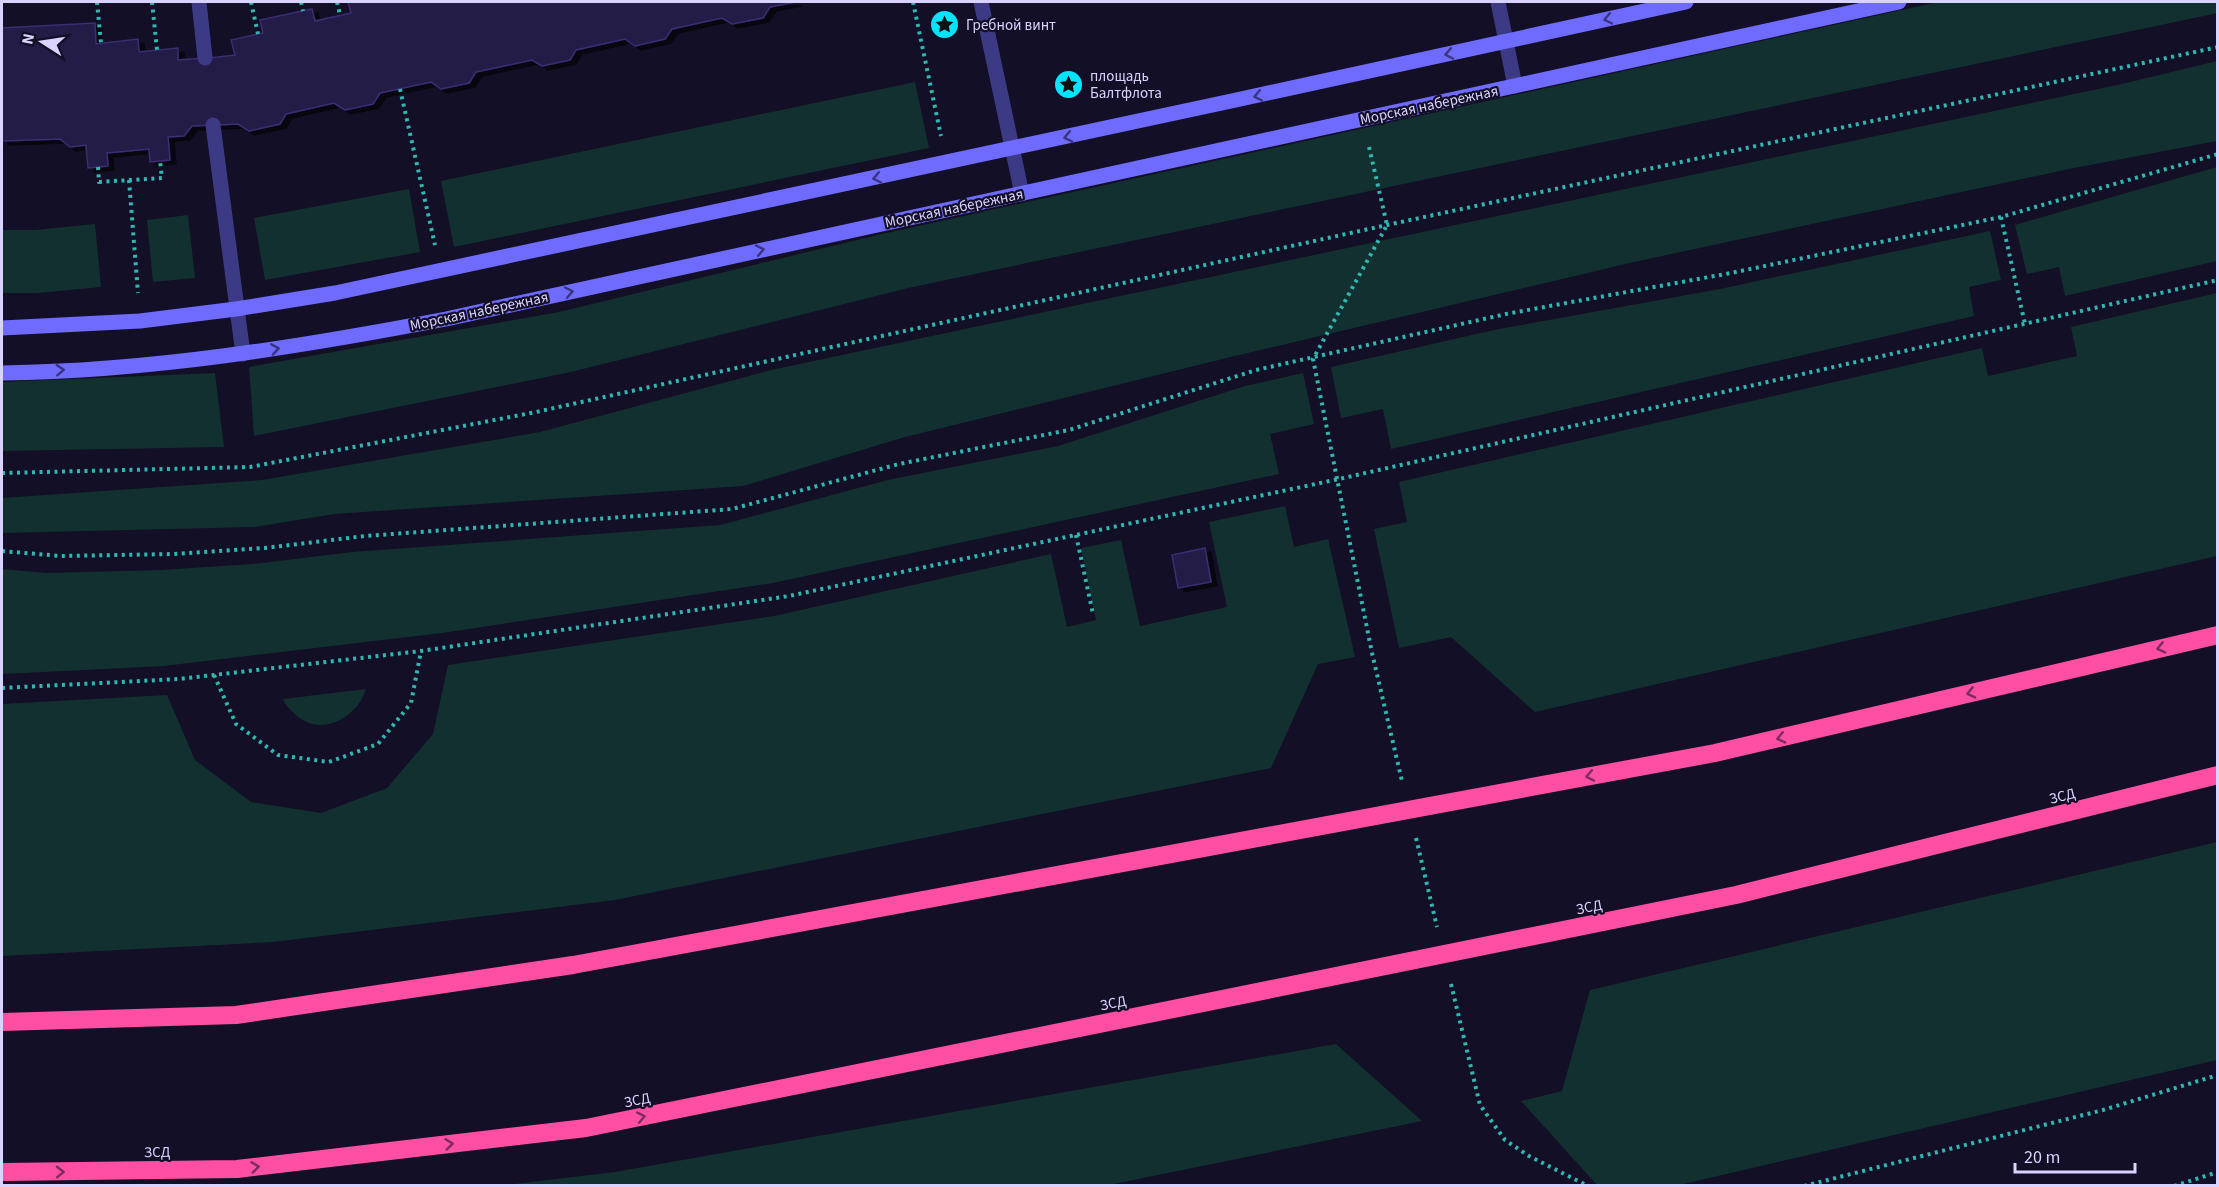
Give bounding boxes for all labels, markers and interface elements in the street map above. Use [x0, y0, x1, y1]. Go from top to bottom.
place icon: Гребной винт [929, 9, 961, 41]
one-way arrow [1603, 11, 1613, 24]
north arrow [12, 12, 72, 72]
place label: Гребной винт [966, 15, 1056, 36]
text: N [16, 32, 40, 47]
one-way arrow [1444, 47, 1454, 60]
place label: площадь Балтфлота [1090, 66, 1162, 104]
place icon: площадь Балтфлота [1053, 69, 1085, 101]
street label: Морская набережная [1358, 81, 1500, 130]
one-way arrow [1253, 88, 1263, 101]
one-way arrow [1063, 129, 1073, 142]
one-way arrow [872, 171, 882, 184]
street label: Морская набережная [883, 184, 1025, 233]
one-way arrow [754, 245, 764, 258]
one-way arrow [564, 286, 574, 299]
street label: Морская набережная [408, 287, 550, 336]
one-way arrow [270, 343, 279, 355]
one-way arrow [55, 364, 64, 377]
one-way arrow [2156, 641, 2166, 654]
one-way arrow [1966, 685, 1976, 698]
one-way arrow [1776, 730, 1786, 743]
one-way arrow [1585, 769, 1595, 782]
street label: ЗСД [2047, 783, 2078, 810]
street label: ЗСД [1574, 895, 1604, 920]
street label: ЗСД [1098, 991, 1128, 1016]
street label: ЗСД [622, 1088, 652, 1113]
one-way arrow [636, 1111, 646, 1124]
scale bar [2015, 1136, 2135, 1174]
one-way arrow [444, 1139, 453, 1151]
street label: ЗСД [144, 1142, 171, 1163]
text: 20 m [2024, 1145, 2060, 1170]
one-way arrow [250, 1161, 259, 1174]
one-way arrow [55, 1165, 64, 1178]

